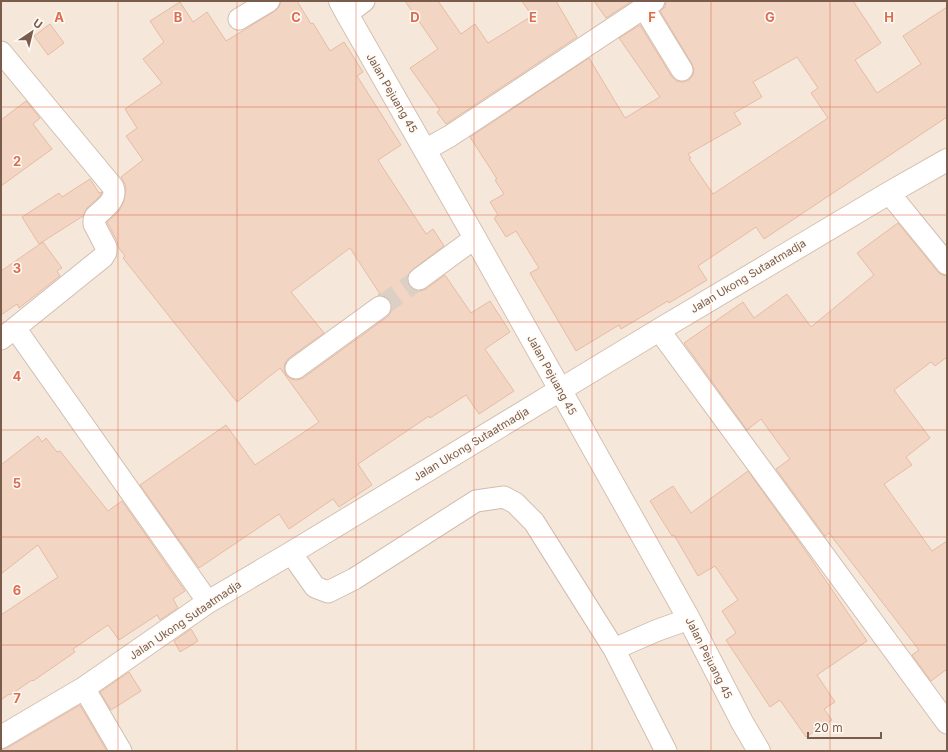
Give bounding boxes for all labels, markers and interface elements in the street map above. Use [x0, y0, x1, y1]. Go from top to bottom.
text: A [54, 9, 64, 25]
text: B [174, 9, 183, 25]
text: C [291, 9, 301, 25]
text: D [410, 9, 420, 25]
text: E [529, 9, 537, 25]
text: F [648, 9, 656, 25]
text: G [765, 9, 775, 25]
text: H [884, 9, 894, 25]
north arrow [12, 12, 52, 52]
text: U [30, 16, 45, 32]
street label: Jalan Pejuang 45 [364, 51, 421, 136]
text: 2 [13, 153, 21, 169]
street label: Jalan Ukong Sutaatmadja [688, 236, 808, 316]
text: 3 [13, 260, 21, 276]
street label: Jalan Pejuang 45 [524, 332, 580, 418]
text: 4 [13, 368, 22, 384]
street label: Jalan Ukong Sutaatmadja [411, 404, 531, 484]
text: 5 [13, 475, 21, 491]
street label: Jalan Ukong Sutaatmadja [126, 577, 244, 663]
text: 6 [13, 582, 21, 598]
street label: Jalan Pejuang 45 [682, 615, 736, 701]
text: 7 [13, 690, 21, 706]
scale bar [808, 714, 881, 740]
text: 20 m [814, 720, 843, 735]

